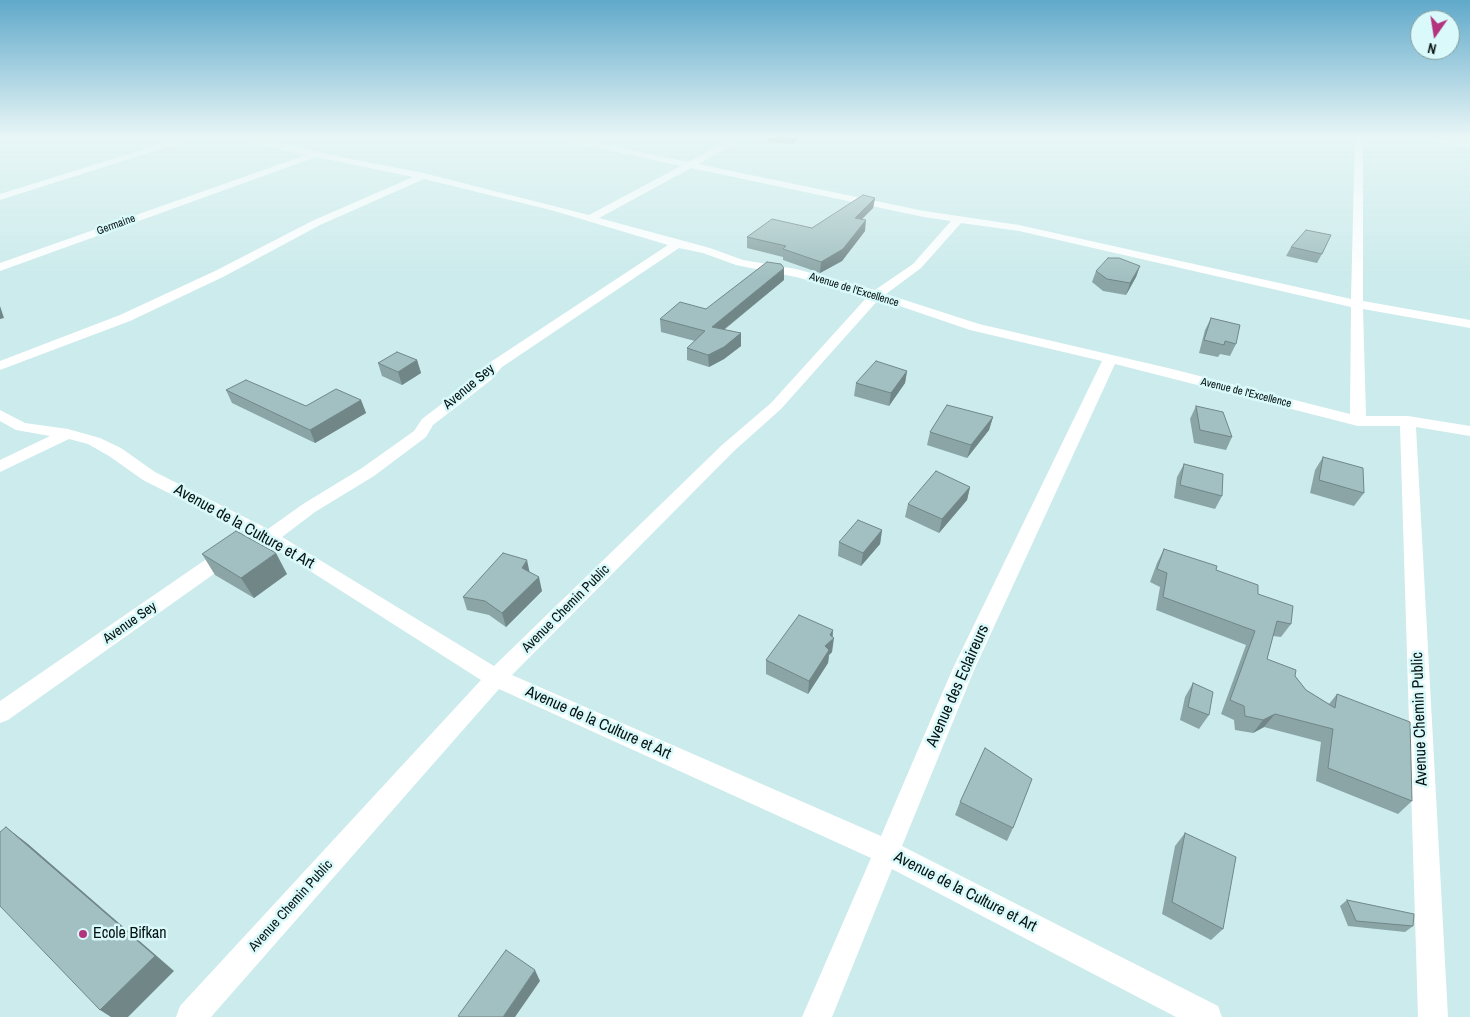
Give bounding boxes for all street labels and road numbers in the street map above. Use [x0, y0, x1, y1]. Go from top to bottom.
street label: Germaine [95, 212, 137, 238]
street label: Avenue de l'Excellence [808, 270, 900, 310]
street label: Avenue Sey [440, 361, 498, 413]
street label: Avenue de l'Excellence [1199, 375, 1293, 411]
street label: Avenue de la Culture et Art [171, 480, 317, 574]
street label: Avenue Chemin Public [519, 562, 613, 656]
street label: Avenue Sey [100, 598, 160, 648]
street label: Avenue des Eclaireurs [922, 622, 994, 750]
street label: Avenue Chemin Public [1408, 652, 1432, 786]
street label: Avenue de la Culture et Art [522, 682, 674, 764]
street label: Avenue de la Culture et Art [891, 848, 1039, 936]
street label: Avenue Chemin Public [246, 857, 336, 955]

